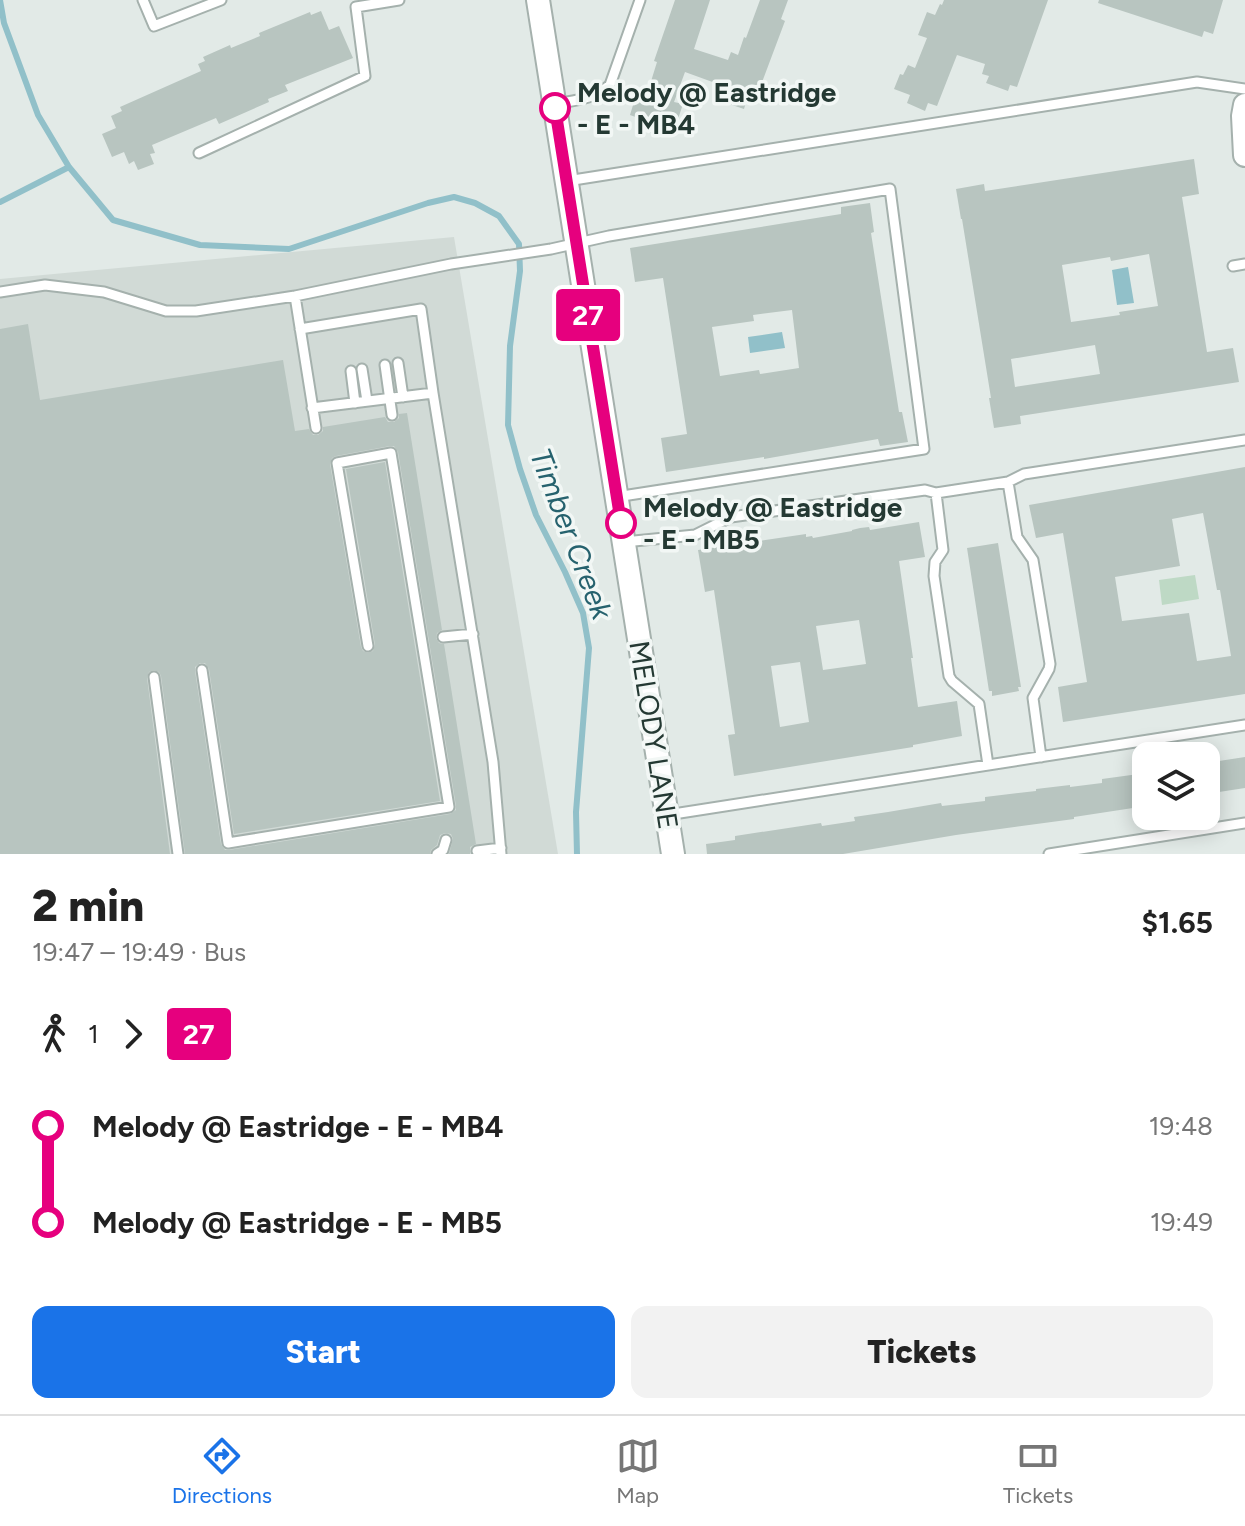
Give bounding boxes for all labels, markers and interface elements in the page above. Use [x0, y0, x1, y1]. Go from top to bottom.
place label: Melody @ Eastridge - E - MB4 [577, 75, 836, 141]
marker: Melody @ Eastridge - E - MB4 [540, 93, 570, 123]
line badge: 27 [552, 289, 624, 341]
text: 27 [572, 298, 604, 332]
water label: Timber Creek [522, 443, 621, 626]
place label: Melody @ Eastridge - E - MB5 [643, 490, 902, 556]
marker: Melody @ Eastridge - E - MB5 [606, 508, 636, 538]
street label: MELODY LANE [622, 638, 686, 832]
map controls [1132, 742, 1220, 830]
button: layers [1132, 742, 1220, 830]
text: 2 min [32, 879, 144, 932]
text: $1.65 [1141, 904, 1213, 941]
text: 19:47 – 19:49 · Bus [32, 936, 246, 968]
icon: walk [32, 1012, 76, 1056]
icon: forward [111, 1012, 155, 1056]
text: 27 [183, 1017, 215, 1051]
text: 1 [88, 1018, 99, 1050]
text: Melody @ Eastridge - E - MB4 [92, 1108, 504, 1145]
text: 19:48 [1149, 1110, 1213, 1142]
text: Melody @ Eastridge - E - MB5 [92, 1204, 502, 1241]
text: 19:49 [1150, 1206, 1213, 1238]
button: Start [32, 1306, 615, 1398]
button: Tickets [631, 1306, 1213, 1398]
tab: Directions [172, 1434, 272, 1509]
tab: Map [616, 1434, 660, 1509]
tab: Tickets [1003, 1434, 1073, 1509]

